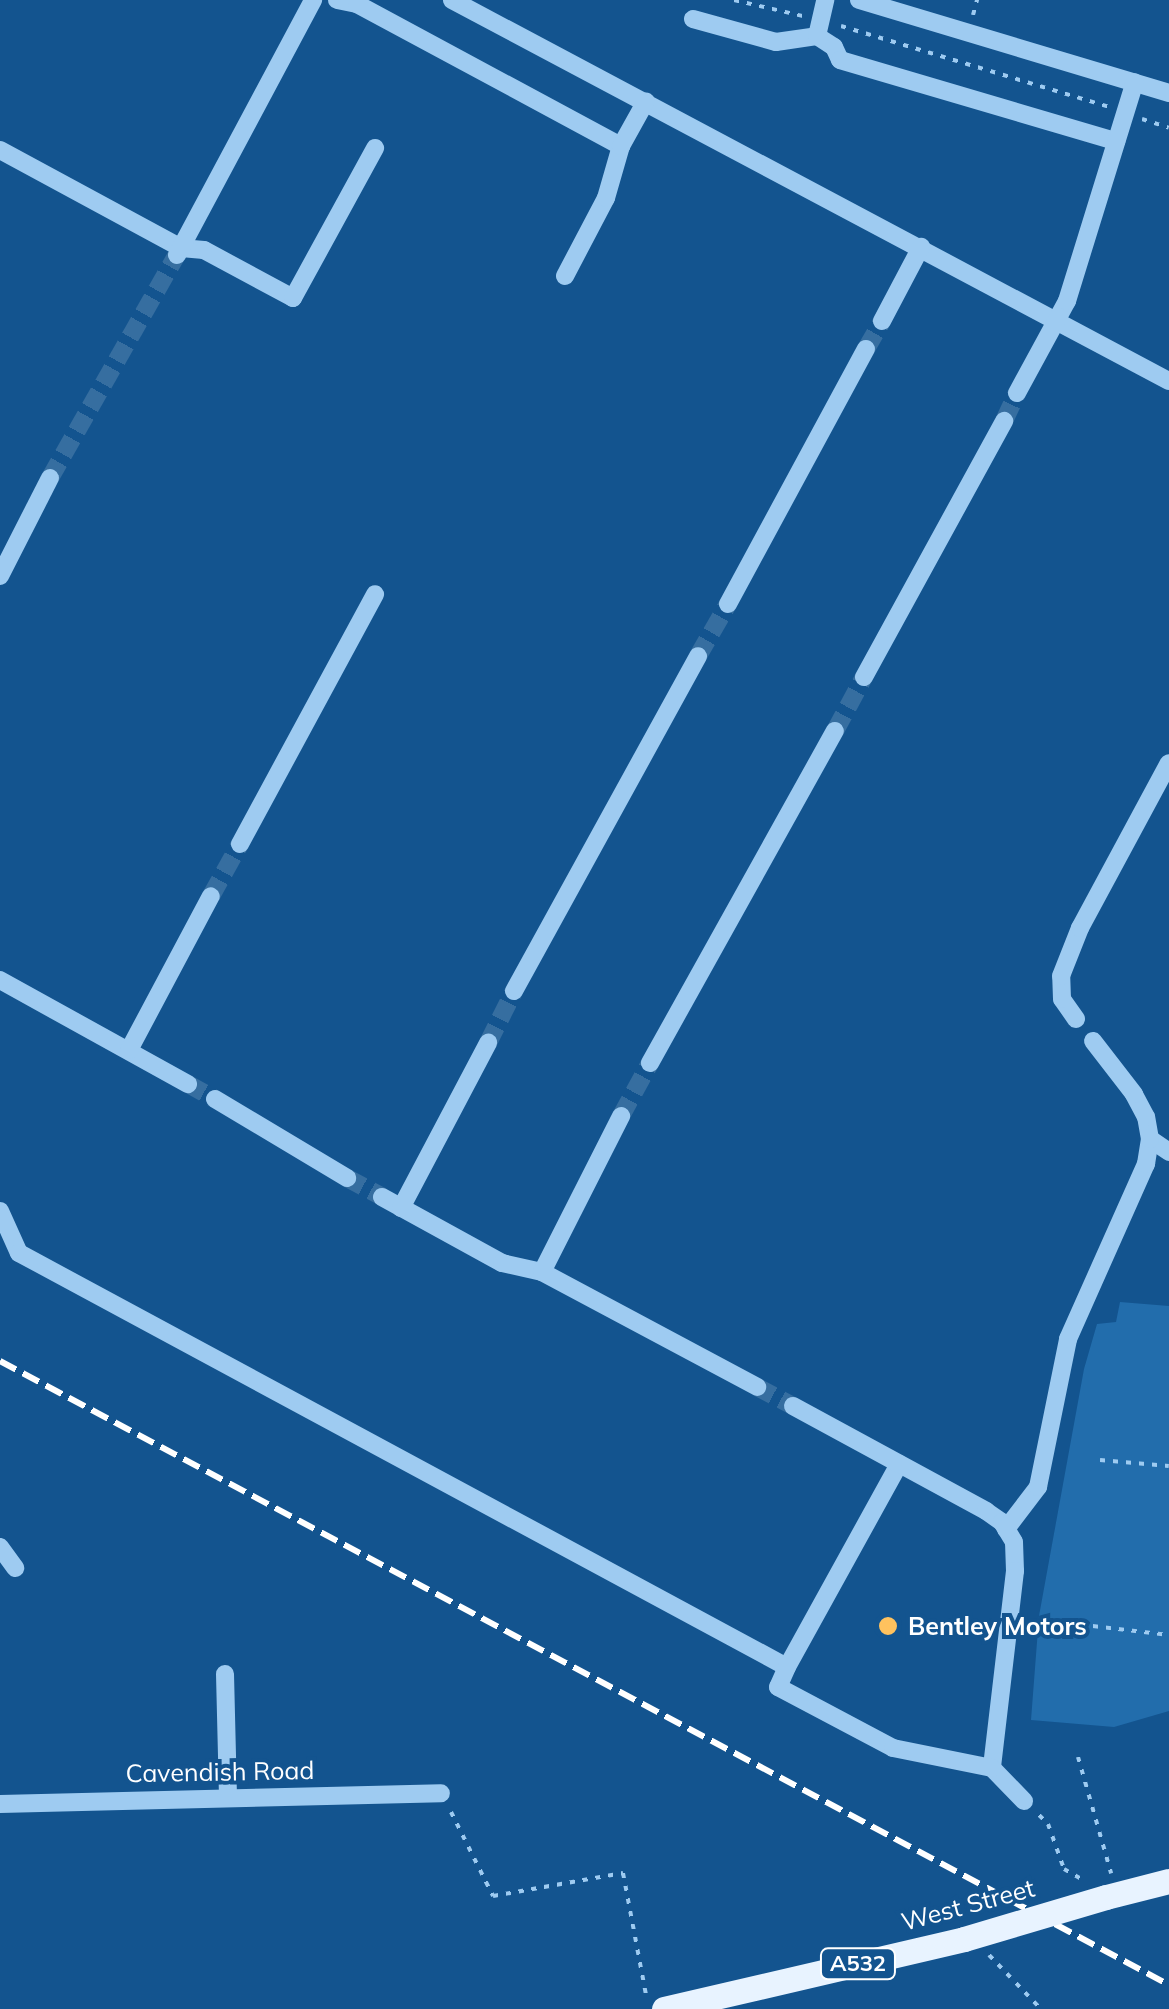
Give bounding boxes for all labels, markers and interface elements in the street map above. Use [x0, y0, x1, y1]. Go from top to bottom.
place label: Bentley Motors [908, 1611, 1087, 1641]
marker: Bentley Motors [877, 1615, 899, 1637]
street label: Cavendish Road [125, 1755, 315, 1789]
street label: West Street [898, 1873, 1038, 1937]
road number: A532 [818, 1947, 898, 1981]

